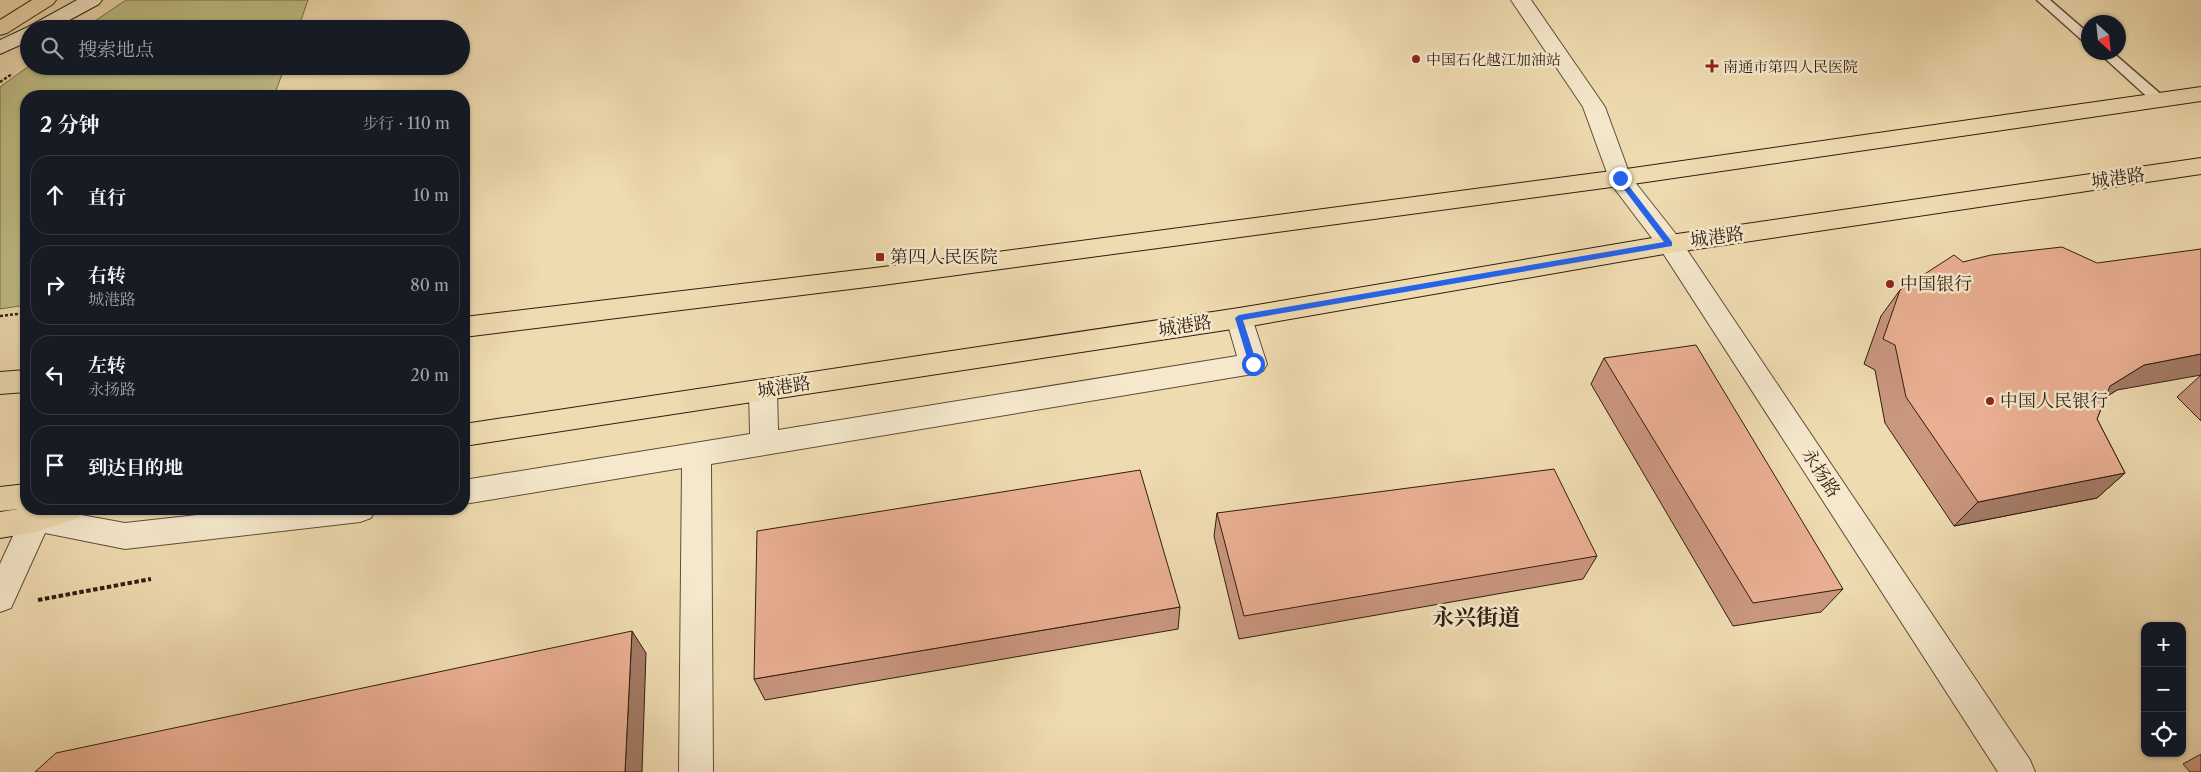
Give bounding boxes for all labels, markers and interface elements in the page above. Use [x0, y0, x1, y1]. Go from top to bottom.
north arrow [2081, 15, 2126, 60]
search box [20, 20, 470, 75]
icon: search [38, 34, 66, 62]
text: 搜索地点 [78, 38, 154, 61]
place label: 中国石化越江加油站 [1426, 50, 1561, 69]
marker: 中国石化越江加油站 [1410, 53, 1422, 65]
place label: 南通市第四人民医院 [1723, 57, 1858, 76]
marker: 南通市第四人民医院 [1705, 59, 1719, 73]
text: 2 分钟 [40, 112, 100, 137]
text: 步行 · 110 m [362, 113, 450, 133]
street label: 城港路 [2090, 163, 2146, 193]
route end [1609, 167, 1632, 190]
icon: ahead [41, 181, 69, 209]
text: 10 m [413, 185, 449, 205]
text: 直行 [88, 186, 126, 209]
street label: 城港路 [1689, 222, 1745, 252]
place label: 第四人民医院 [890, 246, 998, 268]
marker: 第四人民医院 [874, 251, 886, 263]
text: 右转 [88, 264, 126, 287]
icon: right [41, 271, 69, 299]
place label: 中国银行 [1900, 273, 1972, 295]
text: 80 m [410, 275, 449, 295]
marker: 中国银行 [1884, 278, 1896, 290]
text: 城港路 [88, 289, 136, 309]
street label: 城港路 [1157, 311, 1213, 341]
route start [1242, 353, 1265, 376]
text: 左转 [88, 354, 126, 377]
icon: left [41, 361, 69, 389]
text: 20 m [410, 365, 449, 385]
street label: 城港路 [756, 372, 812, 402]
text: 永扬路 [88, 379, 136, 399]
place label: 中国人民银行 [2000, 390, 2108, 412]
marker: 中国人民银行 [1984, 395, 1996, 407]
street label: 永扬路 [1797, 444, 1845, 502]
icon: arrive [41, 451, 69, 479]
text: 到达目的地 [88, 456, 183, 479]
district label: 永兴街道 [1432, 604, 1520, 631]
map controls [2141, 622, 2186, 757]
button: + [2141, 622, 2186, 667]
button: − [2141, 667, 2186, 712]
button: locate [2141, 712, 2186, 757]

